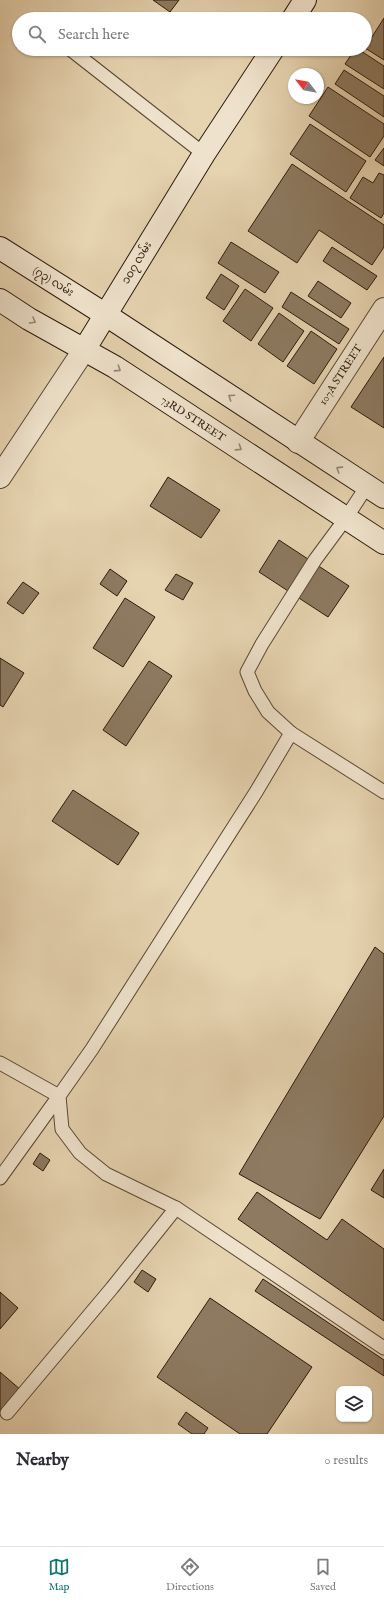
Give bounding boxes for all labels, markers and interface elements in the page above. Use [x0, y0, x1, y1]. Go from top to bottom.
search box [12, 12, 372, 56]
icon: search [26, 23, 48, 45]
text: Search here [58, 25, 129, 44]
north arrow [288, 68, 324, 104]
street label: ၁၀၇ လမ်း [118, 239, 156, 287]
street label: (၇၃) လမ်း [29, 263, 77, 301]
one-way arrow [29, 316, 36, 324]
street label: 107A STREET [316, 342, 366, 408]
one-way arrow [114, 365, 121, 372]
street label: 73RD STREET [158, 393, 228, 445]
one-way arrow [228, 394, 235, 402]
one-way arrow [234, 444, 241, 451]
one-way arrow [337, 466, 344, 473]
map controls [336, 1386, 372, 1422]
button: layers [336, 1386, 372, 1422]
text: Nearby [16, 1450, 69, 1471]
text: 0 results [324, 1452, 368, 1469]
tab: Map [48, 1556, 70, 1594]
tab: Directions [166, 1556, 214, 1594]
tab: Saved [310, 1556, 336, 1594]

